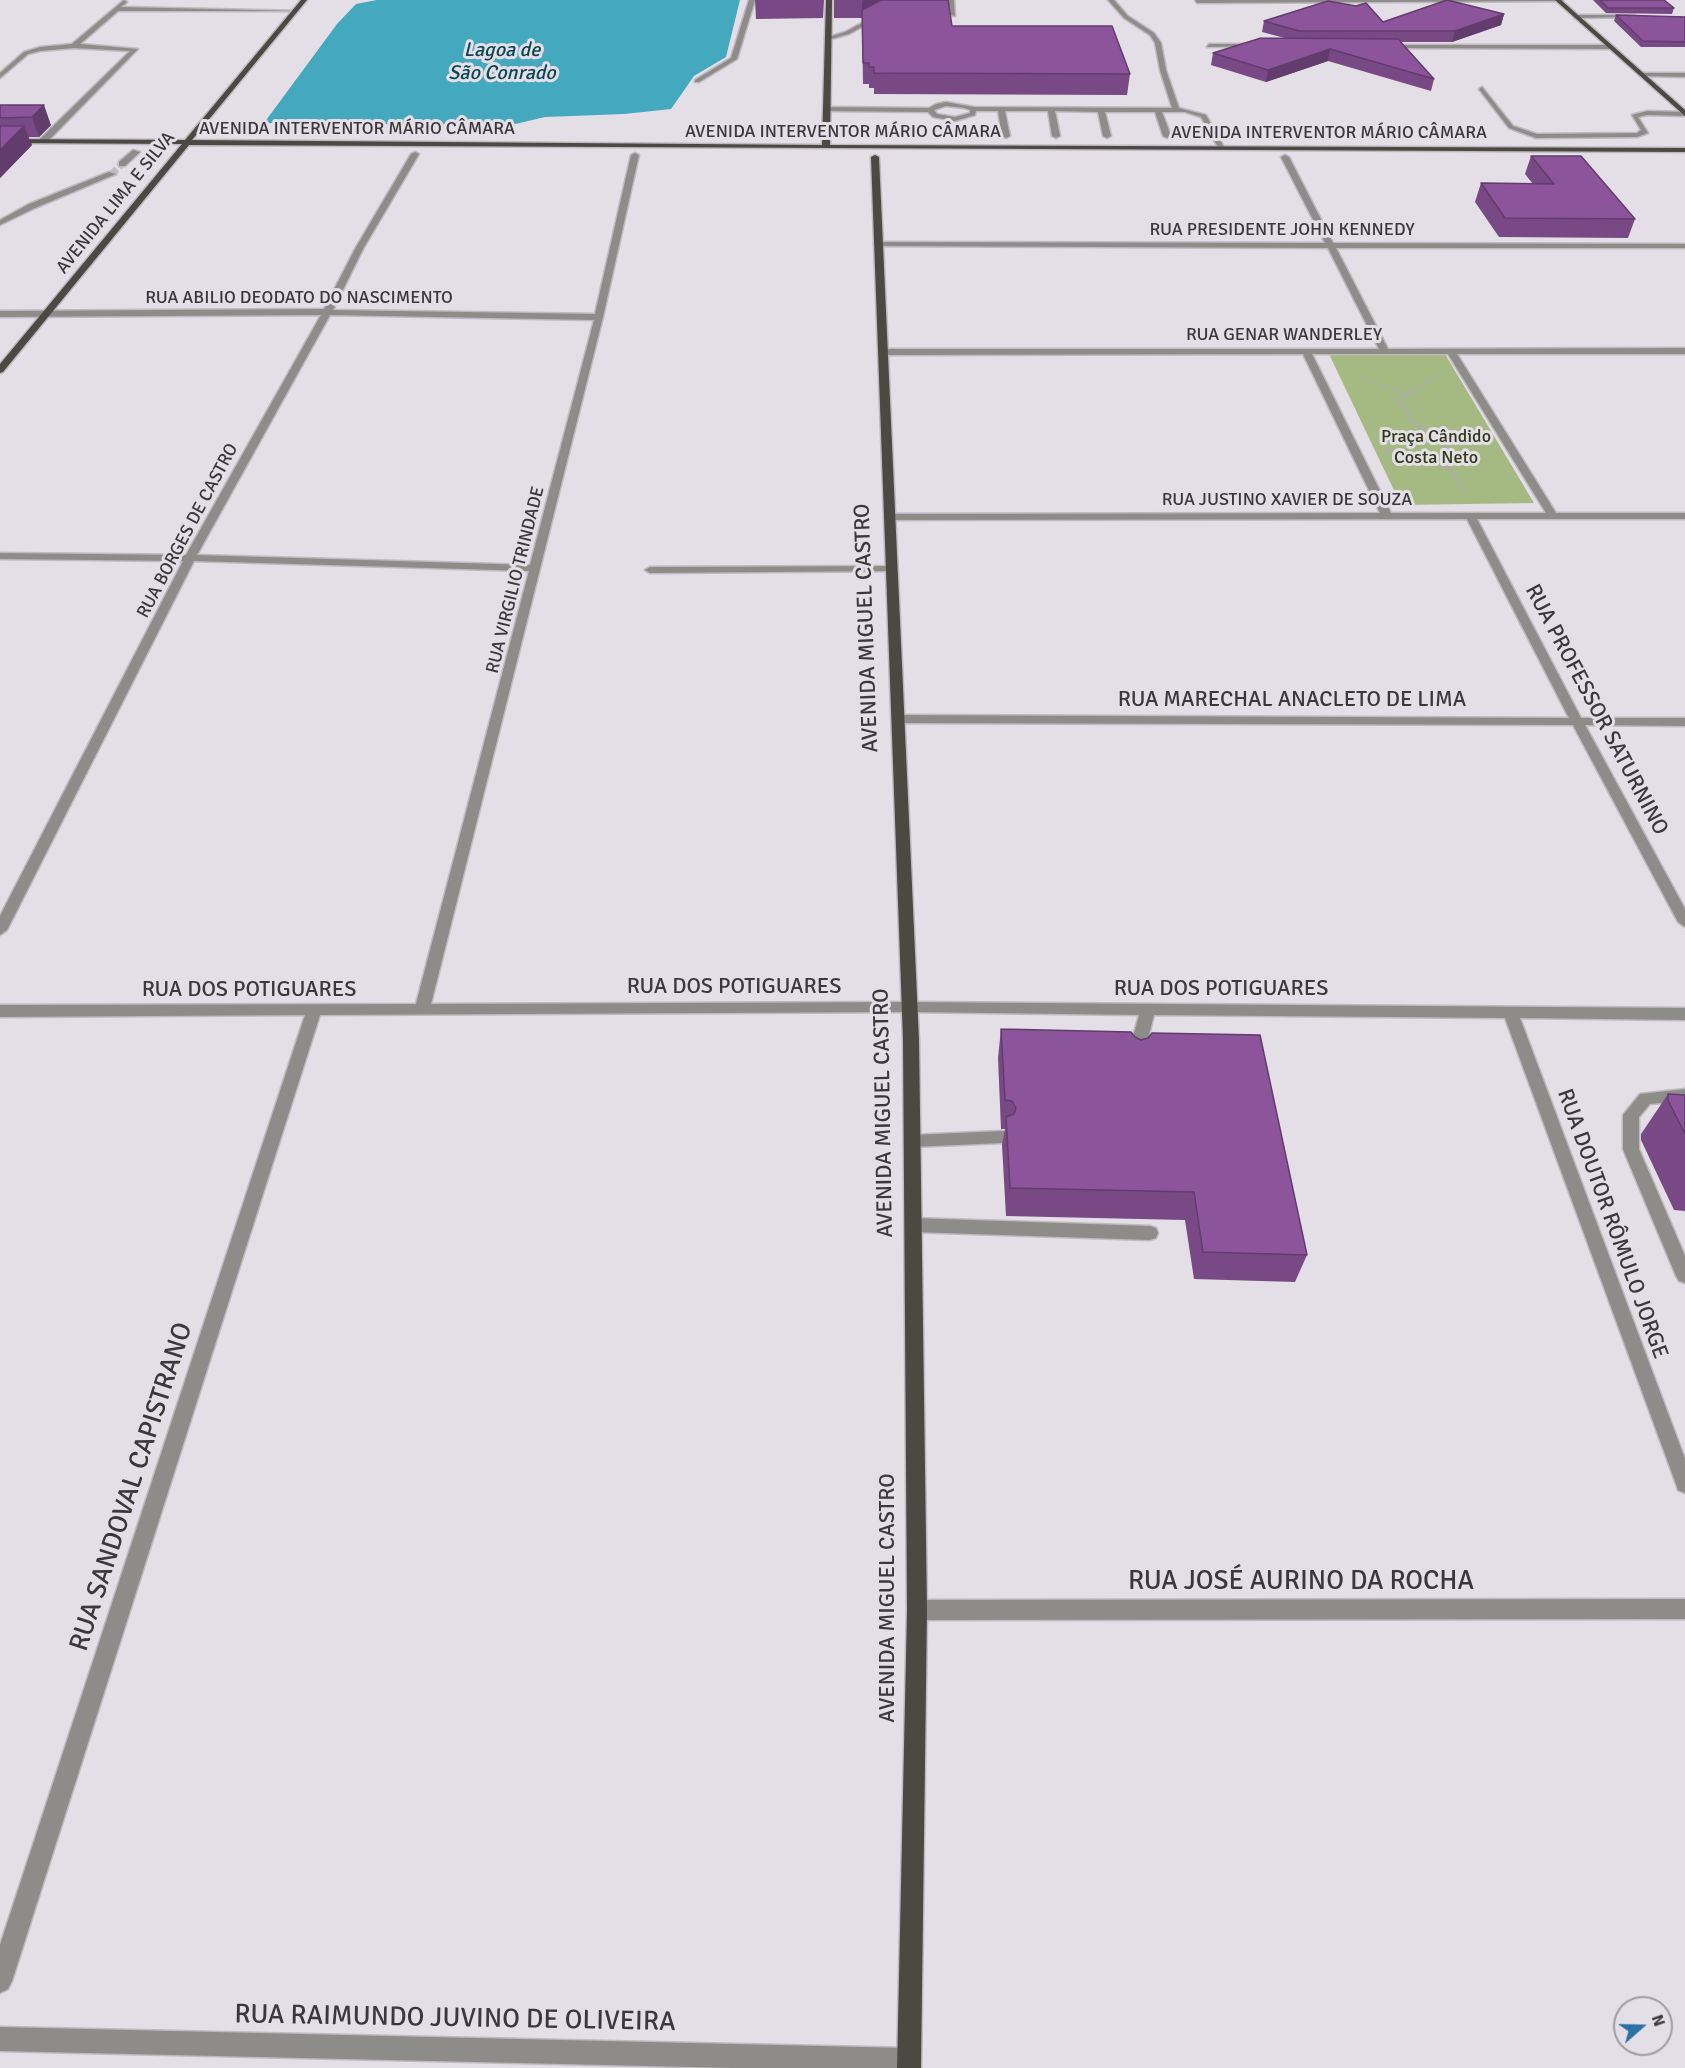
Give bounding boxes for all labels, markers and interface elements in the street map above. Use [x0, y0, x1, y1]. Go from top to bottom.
water label: Lagoa de São Conrado [448, 39, 556, 86]
street label: AVENIDA INTERVENTOR MÁRIO CÂMARA [199, 118, 515, 140]
street label: AVENIDA INTERVENTOR MÁRIO CÂMARA [685, 121, 1001, 143]
street label: AVENIDA INTERVENTOR MÁRIO CÂMARA [1171, 122, 1487, 144]
street label: AVENIDA LIMA E SILVA [52, 128, 180, 278]
street label: RUA PRESIDENTE JOHN KENNEDY [1150, 219, 1414, 241]
street label: RUA ABILIO DEODATO DO NASCIMENTO [145, 287, 453, 309]
street label: RUA GENAR WANDERLEY [1186, 324, 1382, 346]
park label: Praça Cândido Costa Neto [1381, 426, 1491, 468]
street label: RUA BORGES DE CASTRO [133, 440, 243, 622]
street label: RUA VIRGILIO TRINDADE [482, 484, 550, 676]
street label: RUA JUSTINO XAVIER DE SOUZA [1162, 489, 1412, 511]
street label: AVENIDA MIGUEL CASTRO [849, 503, 885, 753]
street label: RUA PROFESSOR SATURNINO [1519, 580, 1673, 840]
street label: RUA MARECHAL ANACLETO DE LIMA [1118, 687, 1466, 713]
street label: RUA DOS POTIGUARES [627, 974, 841, 1000]
street label: RUA DOS POTIGUARES [1114, 976, 1328, 1002]
street label: RUA DOS POTIGUARES [142, 977, 356, 1003]
street label: AVENIDA MIGUEL CASTRO [869, 988, 899, 1238]
street label: RUA DOUTOR RÔMULO JORGE [1551, 1085, 1673, 1363]
street label: RUA SANDOVAL CAPISTRANO [64, 1319, 200, 1655]
street label: AVENIDA MIGUEL CASTRO [875, 1473, 901, 1723]
street label: RUA JOSÉ AURINO DA ROCHA [1128, 1566, 1474, 1598]
north arrow [1613, 1996, 1673, 2056]
street label: RUA RAIMUNDO JUVINO DE OLIVEIRA [234, 1999, 676, 2039]
text: N [1647, 2012, 1669, 2029]

